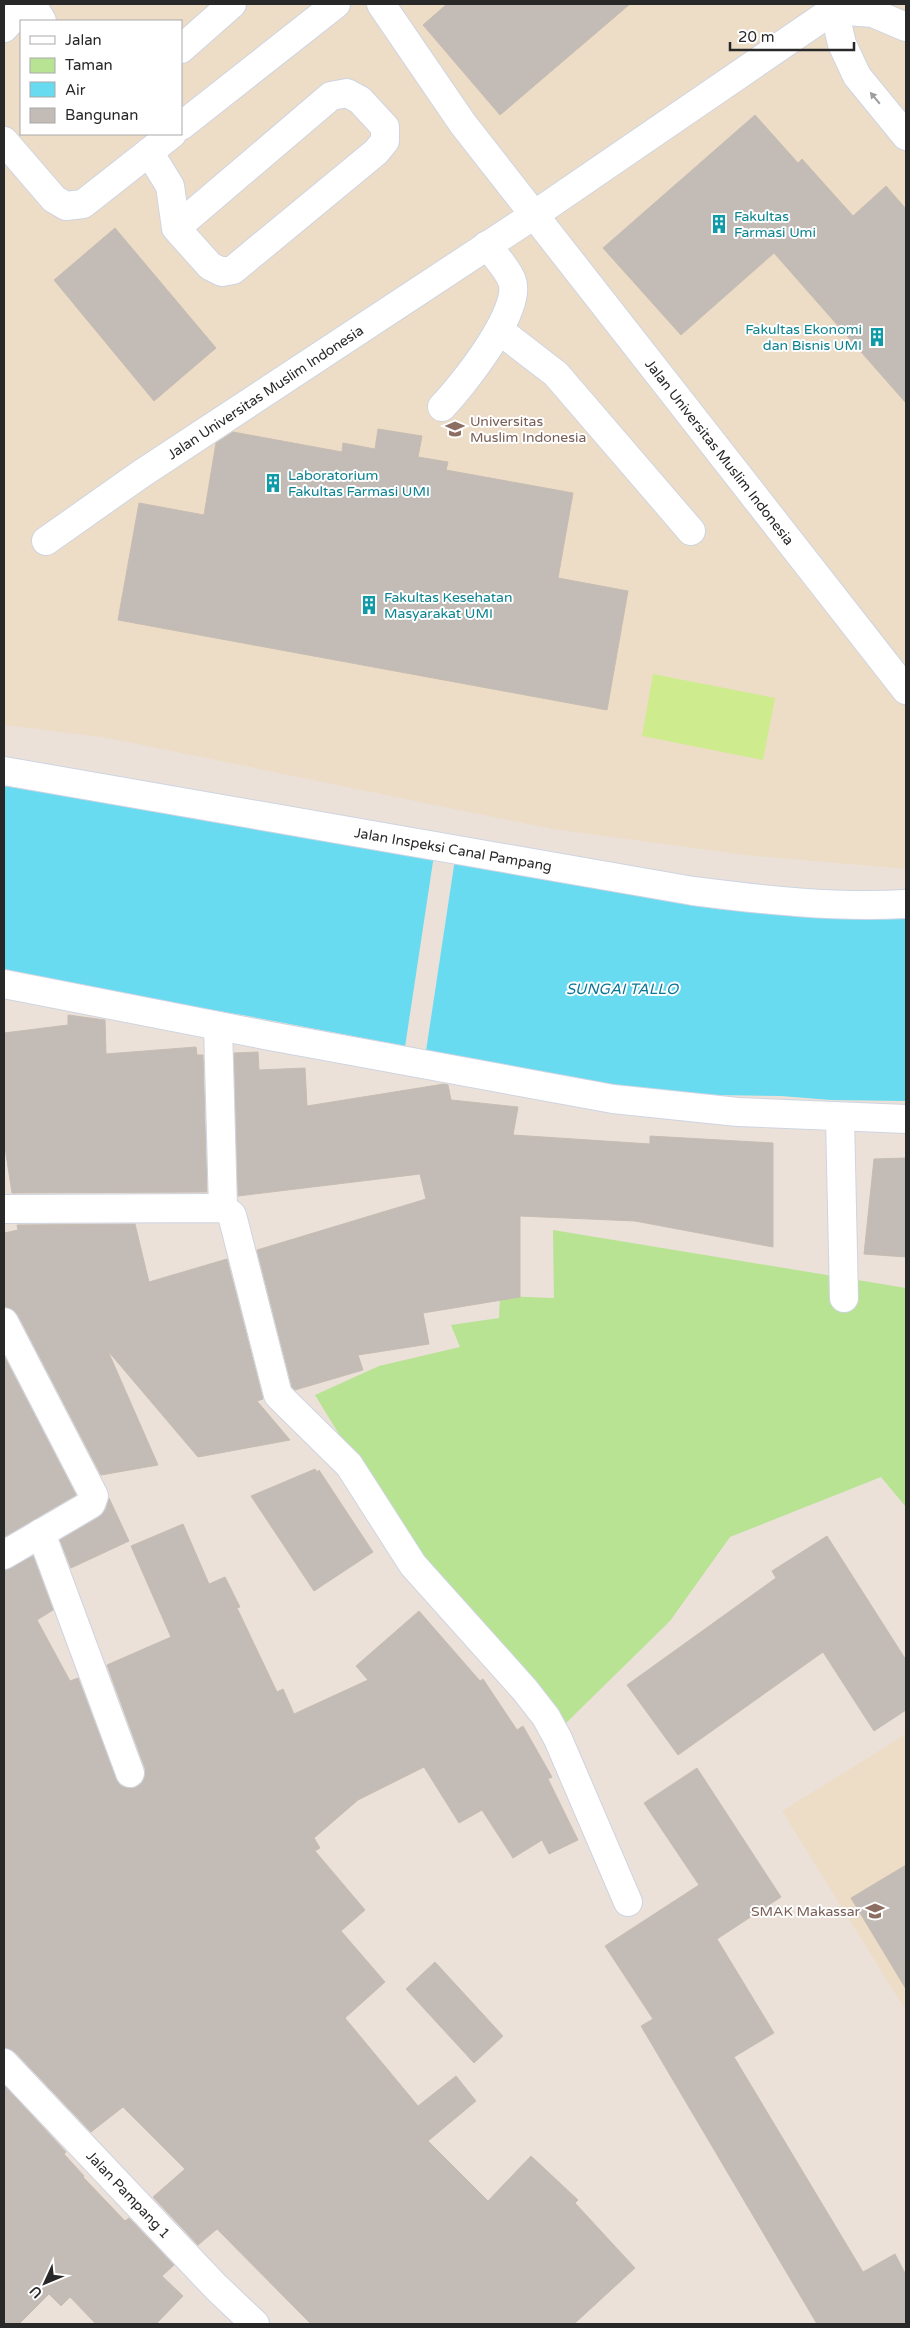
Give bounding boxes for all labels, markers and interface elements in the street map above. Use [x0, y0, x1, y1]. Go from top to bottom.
legend [20, 20, 182, 135]
scale bar [730, 20, 854, 52]
text: 20 m [738, 28, 775, 46]
text: Jalan [65, 31, 102, 49]
text: Taman [65, 56, 113, 74]
text: Air [65, 81, 86, 99]
one-way arrow [870, 92, 881, 105]
text: Bangunan [65, 106, 138, 124]
place label: Fakultas Farmasi Umi [734, 208, 816, 241]
building icon: Fakultas Farmasi Umi [708, 213, 730, 235]
place label: Fakultas Ekonomi dan Bisnis UMI [745, 321, 862, 354]
street label: Jalan Universitas Muslim Indonesia [164, 322, 367, 463]
building icon: Fakultas Ekonomi dan Bisnis UMI [866, 326, 888, 348]
street label: Jalan Universitas Muslim Indonesia [641, 356, 797, 549]
place label: Universitas Muslim Indonesia [470, 413, 586, 446]
school or university icon: Universitas Muslim Indonesia [444, 418, 466, 440]
place label: Laboratorium Fakultas Farmasi UMI [288, 467, 430, 500]
building icon: Laboratorium Fakultas Farmasi UMI [262, 472, 284, 494]
place label: Fakultas Kesehatan Masyarakat UMI [384, 589, 512, 622]
building icon: Fakultas Kesehatan Masyarakat UMI [358, 594, 380, 616]
street label: Jalan Inspeksi Canal Pampang [353, 824, 553, 875]
water label: SUNGAI TALLO [566, 980, 680, 998]
school or university icon: SMAK Makassar [864, 1900, 886, 1922]
place label: SMAK Makassar [751, 1903, 861, 1920]
street label: Jalan Pampang 1 [83, 2147, 173, 2242]
north arrow [20, 2258, 70, 2308]
text: U [26, 2282, 46, 2301]

